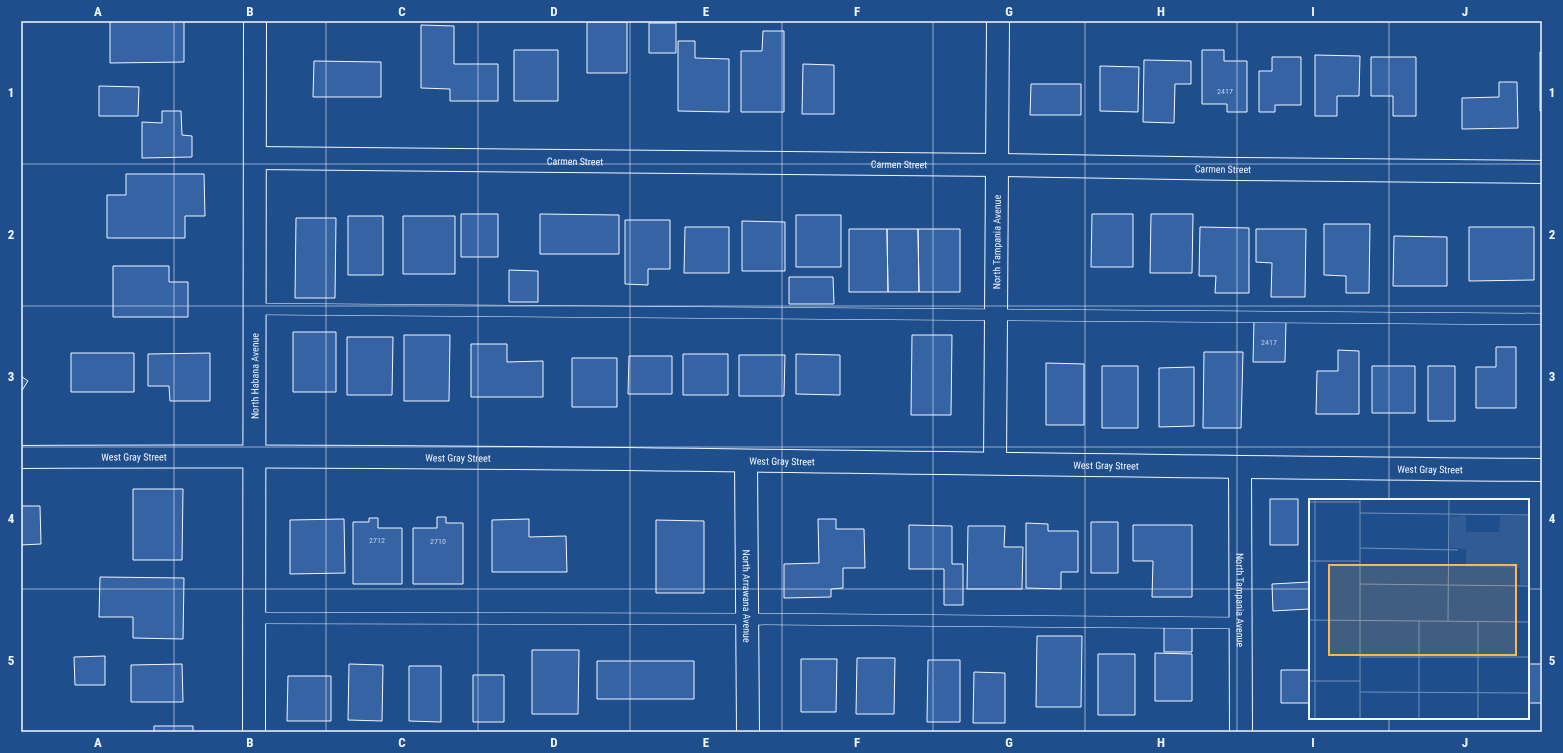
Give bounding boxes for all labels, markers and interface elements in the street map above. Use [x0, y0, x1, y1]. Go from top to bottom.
text: A [94, 4, 102, 19]
text: B [246, 4, 254, 19]
text: C [398, 4, 406, 19]
text: D [550, 4, 558, 19]
text: E [703, 4, 710, 19]
text: F [854, 4, 860, 19]
text: G [1005, 4, 1013, 19]
text: H [1157, 4, 1165, 19]
text: I [1311, 4, 1315, 19]
text: J [1462, 4, 1468, 19]
text: 1 [8, 85, 14, 100]
text: 1 [1549, 85, 1555, 100]
house number: 2417 [1217, 87, 1233, 96]
street label: Carmen Street [547, 155, 603, 167]
street label: Carmen Street [871, 158, 927, 170]
street label: Carmen Street [1195, 163, 1251, 175]
street label: North Tampania Avenue [991, 195, 1002, 289]
text: 2 [8, 227, 15, 242]
text: 2 [1549, 227, 1556, 242]
street label: North Habana Avenue [249, 333, 260, 419]
house number: 2417 [1261, 338, 1277, 347]
text: 3 [8, 369, 14, 384]
text: 3 [1549, 369, 1555, 384]
street label: West Gray Street [101, 451, 167, 462]
street label: West Gray Street [425, 452, 491, 463]
street label: West Gray Street [749, 455, 815, 467]
street label: West Gray Street [1073, 459, 1139, 471]
street label: West Gray Street [1397, 463, 1463, 475]
inset map [1309, 499, 1529, 719]
text: 4 [8, 511, 15, 526]
text: 4 [1549, 511, 1556, 526]
house number: 2712 [369, 536, 385, 545]
house number: 2710 [430, 537, 446, 546]
street label: North Arrawana Avenue [741, 549, 753, 643]
street label: North Tampania Avenue [1235, 553, 1246, 647]
text: 5 [8, 653, 15, 668]
text: 5 [1549, 653, 1556, 668]
text: A [94, 735, 102, 750]
text: B [246, 735, 254, 750]
text: C [398, 735, 406, 750]
text: D [550, 735, 558, 750]
text: E [703, 735, 710, 750]
text: F [854, 735, 860, 750]
text: G [1005, 735, 1013, 750]
text: H [1157, 735, 1165, 750]
text: I [1311, 735, 1315, 750]
text: J [1462, 735, 1468, 750]

